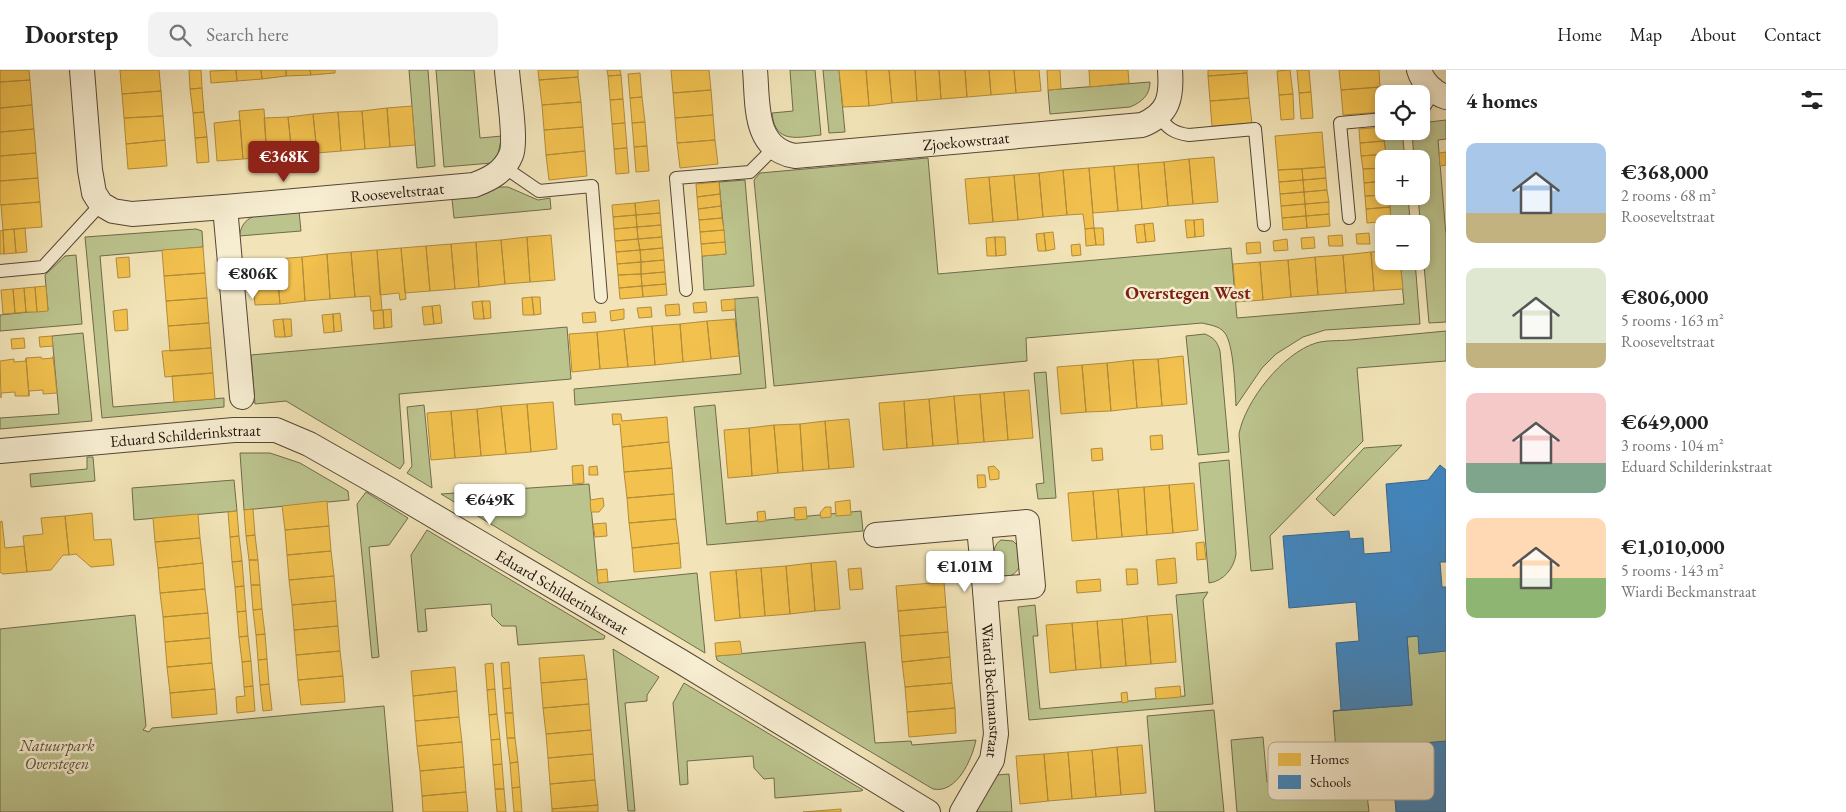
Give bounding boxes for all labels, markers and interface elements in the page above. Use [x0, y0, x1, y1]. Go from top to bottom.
search box [148, 12, 498, 57]
text: Doorstep [25, 19, 118, 50]
icon: search [166, 21, 194, 49]
text: Search here [206, 22, 289, 47]
text: Home [1557, 23, 1602, 46]
text: Map [1630, 23, 1662, 46]
text: About [1690, 23, 1736, 46]
text: Contact [1764, 23, 1821, 46]
map controls [1375, 85, 1430, 270]
button: locate [1375, 85, 1430, 140]
icon: filters [1798, 86, 1826, 114]
text: 4 homes [1466, 87, 1538, 114]
street label: Zjoekowstraat [922, 127, 1010, 156]
pin: €368K [249, 140, 319, 183]
text: €368K [259, 146, 309, 167]
button: + [1375, 150, 1430, 205]
text: €368,000 [1621, 158, 1708, 185]
icon: home [1506, 163, 1566, 223]
street label: Rooseveltstraat [350, 178, 445, 207]
text: 2 rooms · 68 m² [1621, 185, 1716, 206]
text: Rooseveltstraat [1621, 206, 1715, 227]
button: − [1375, 215, 1430, 270]
pin: €806K [218, 258, 288, 300]
text: €806K [228, 263, 278, 284]
district label: Overstegen West [1125, 281, 1251, 304]
text: €806,000 [1621, 283, 1708, 310]
icon: home [1506, 288, 1566, 348]
text: 5 rooms · 163 m² [1621, 310, 1724, 331]
text: Rooseveltstraat [1621, 331, 1715, 352]
text: €649,000 [1621, 408, 1708, 435]
icon: home [1506, 413, 1566, 473]
street label: Eduard Schilderinkstraat [109, 420, 261, 452]
text: 3 rooms · 104 m² [1621, 435, 1724, 456]
text: Eduard Schilderinkstraat [1621, 456, 1772, 477]
pin: €649K [455, 484, 525, 526]
text: €649K [465, 489, 515, 510]
text: €1,010,000 [1621, 533, 1725, 560]
icon: home [1506, 538, 1566, 598]
street label: Eduard Schilderinkstraat [492, 545, 633, 639]
pin: €1.01M [924, 550, 1006, 593]
text: €1.01M [937, 556, 993, 577]
text: 5 rooms · 143 m² [1621, 560, 1724, 581]
text: Wiardi Beckmanstraat [1621, 581, 1756, 602]
street label: Wiardi Beckmanstraat [977, 622, 1006, 760]
park label: Natuurpark Overstegen [19, 735, 95, 774]
legend [1268, 742, 1434, 800]
text: Homes [1310, 750, 1350, 768]
text: Schools [1310, 773, 1351, 791]

